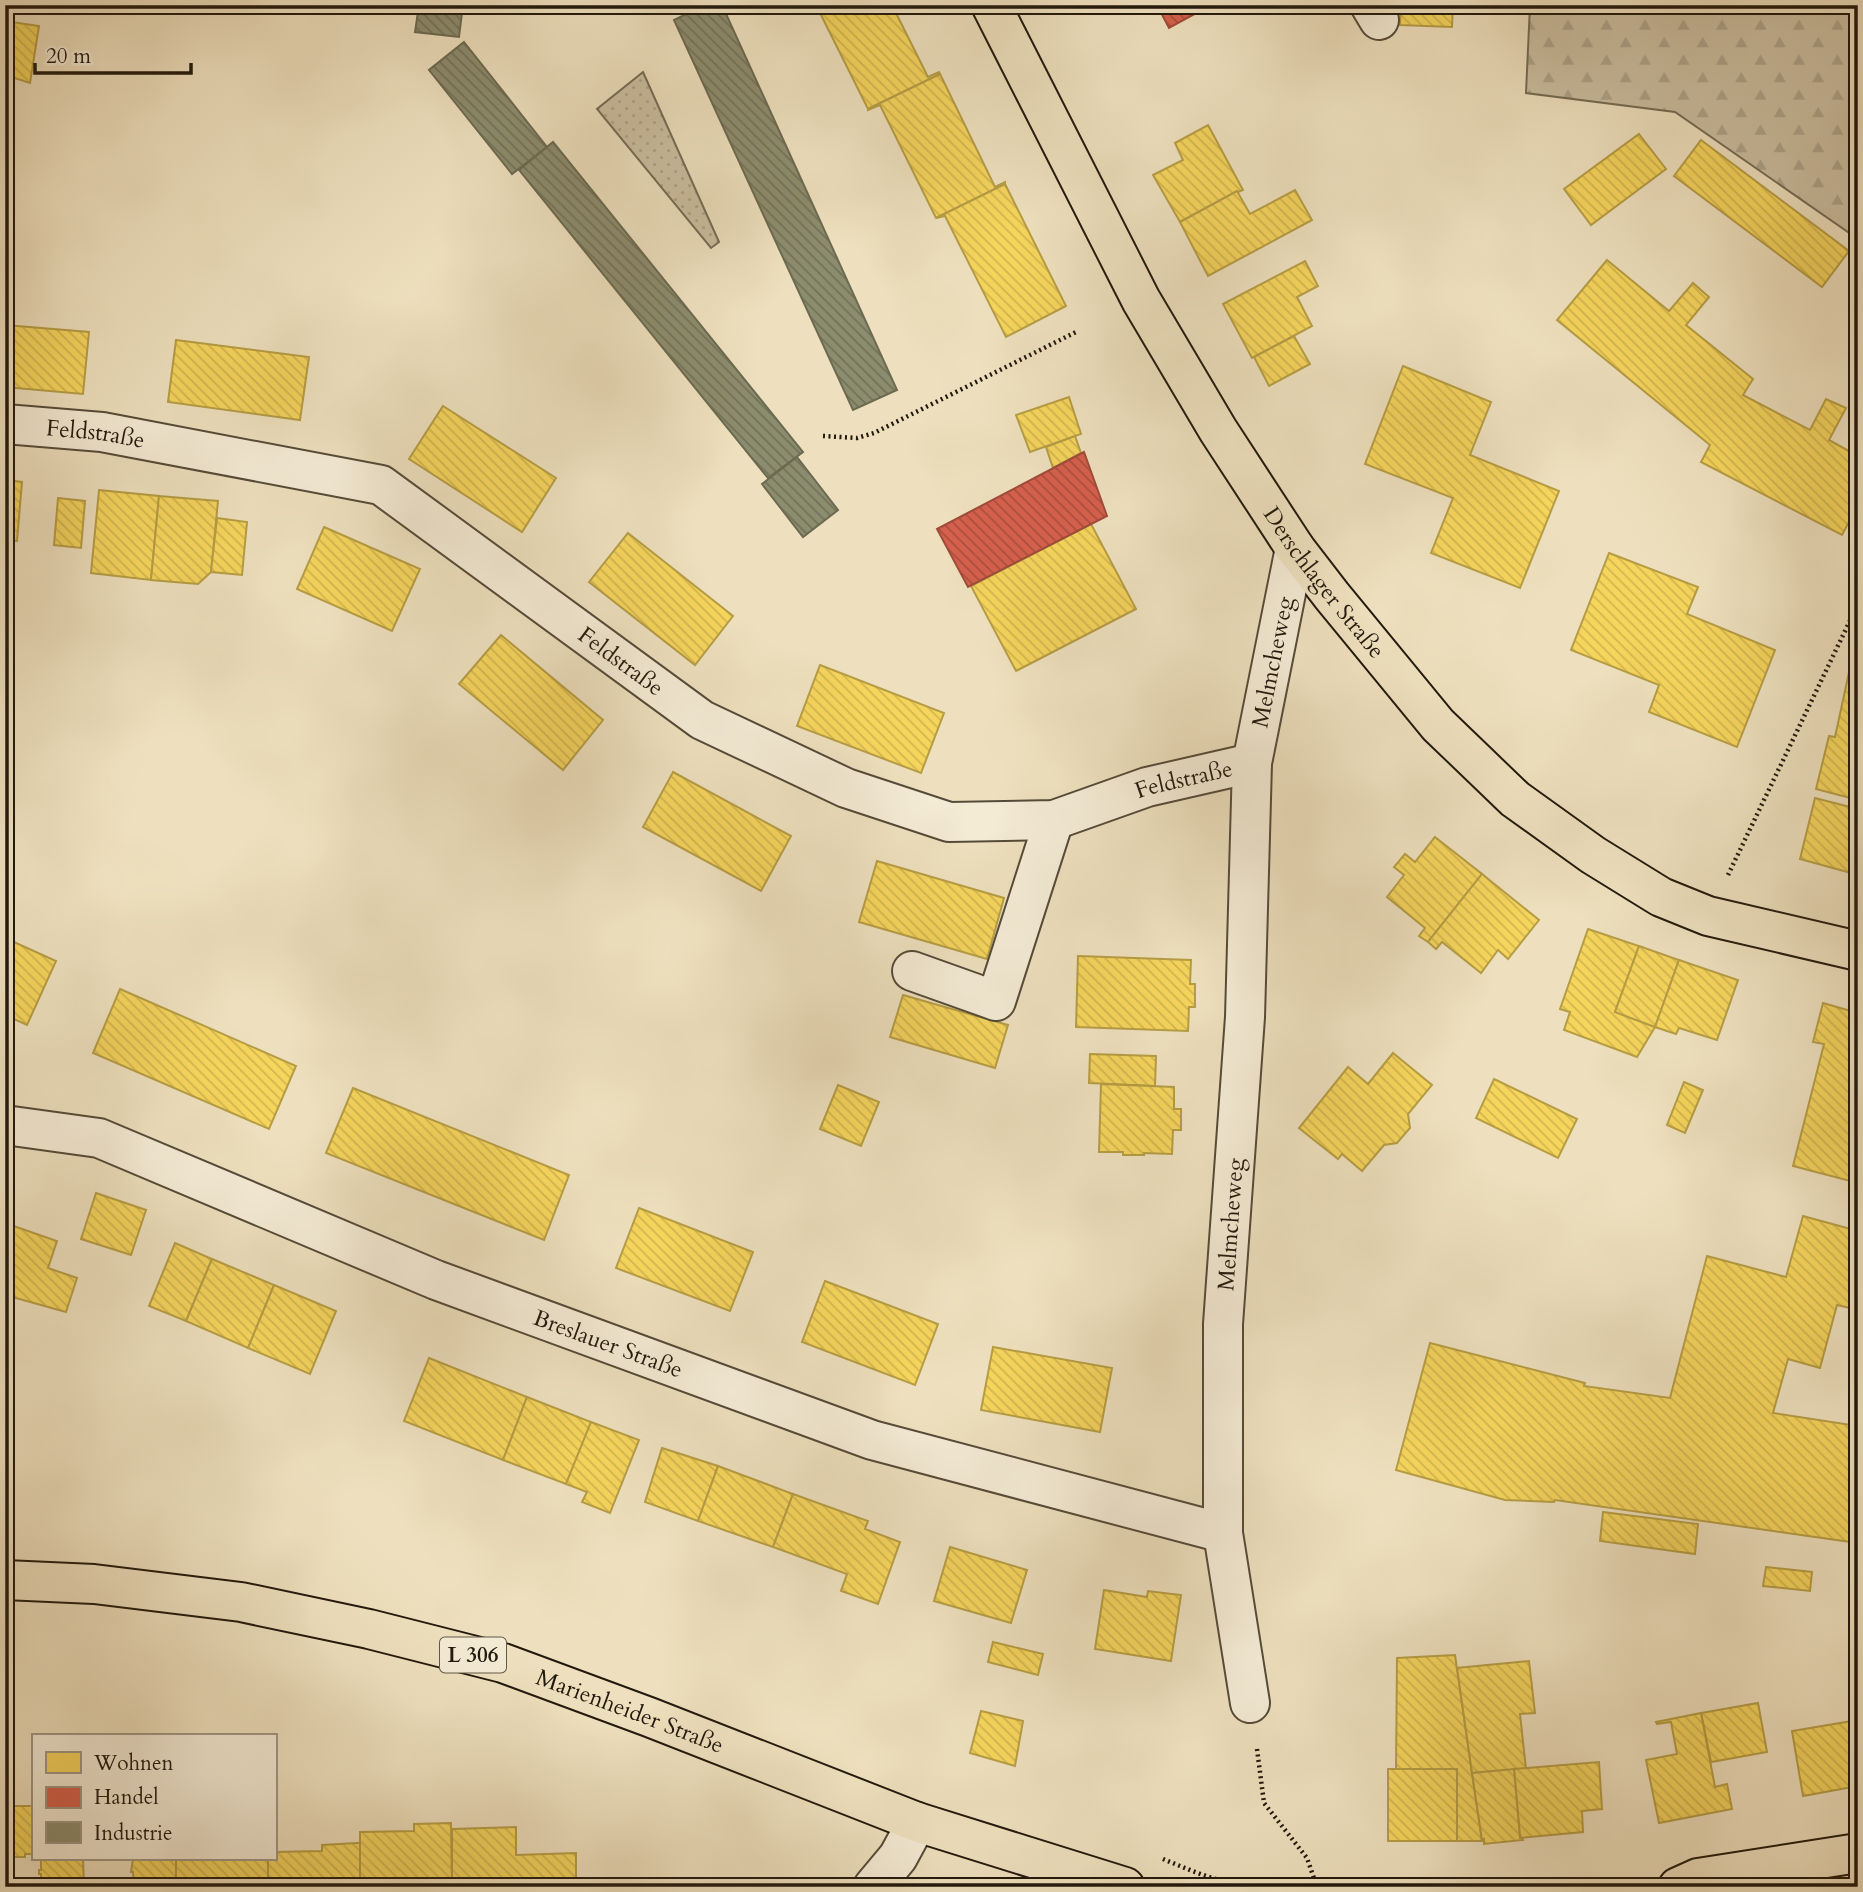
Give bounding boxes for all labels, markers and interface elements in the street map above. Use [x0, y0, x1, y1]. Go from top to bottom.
scale bar [35, 32, 191, 76]
text: 20 m [46, 42, 91, 71]
street label: Feldstraße [45, 412, 147, 455]
street label: Derschlager Straße [1257, 500, 1392, 665]
street label: Melmcheweg [1244, 594, 1300, 730]
street label: Feldstraße [572, 619, 670, 703]
street label: Feldstraße [1130, 753, 1235, 806]
street label: Melmcheweg [1210, 1157, 1250, 1292]
street label: Breslauer Straße [529, 1302, 687, 1385]
road number: L 306 [440, 1638, 506, 1672]
street label: Marienheider Straße [532, 1661, 728, 1760]
legend [32, 1734, 276, 1860]
text: Wohnen [93, 1749, 174, 1778]
text: Handel [94, 1783, 159, 1812]
text: Industrie [94, 1819, 173, 1848]

